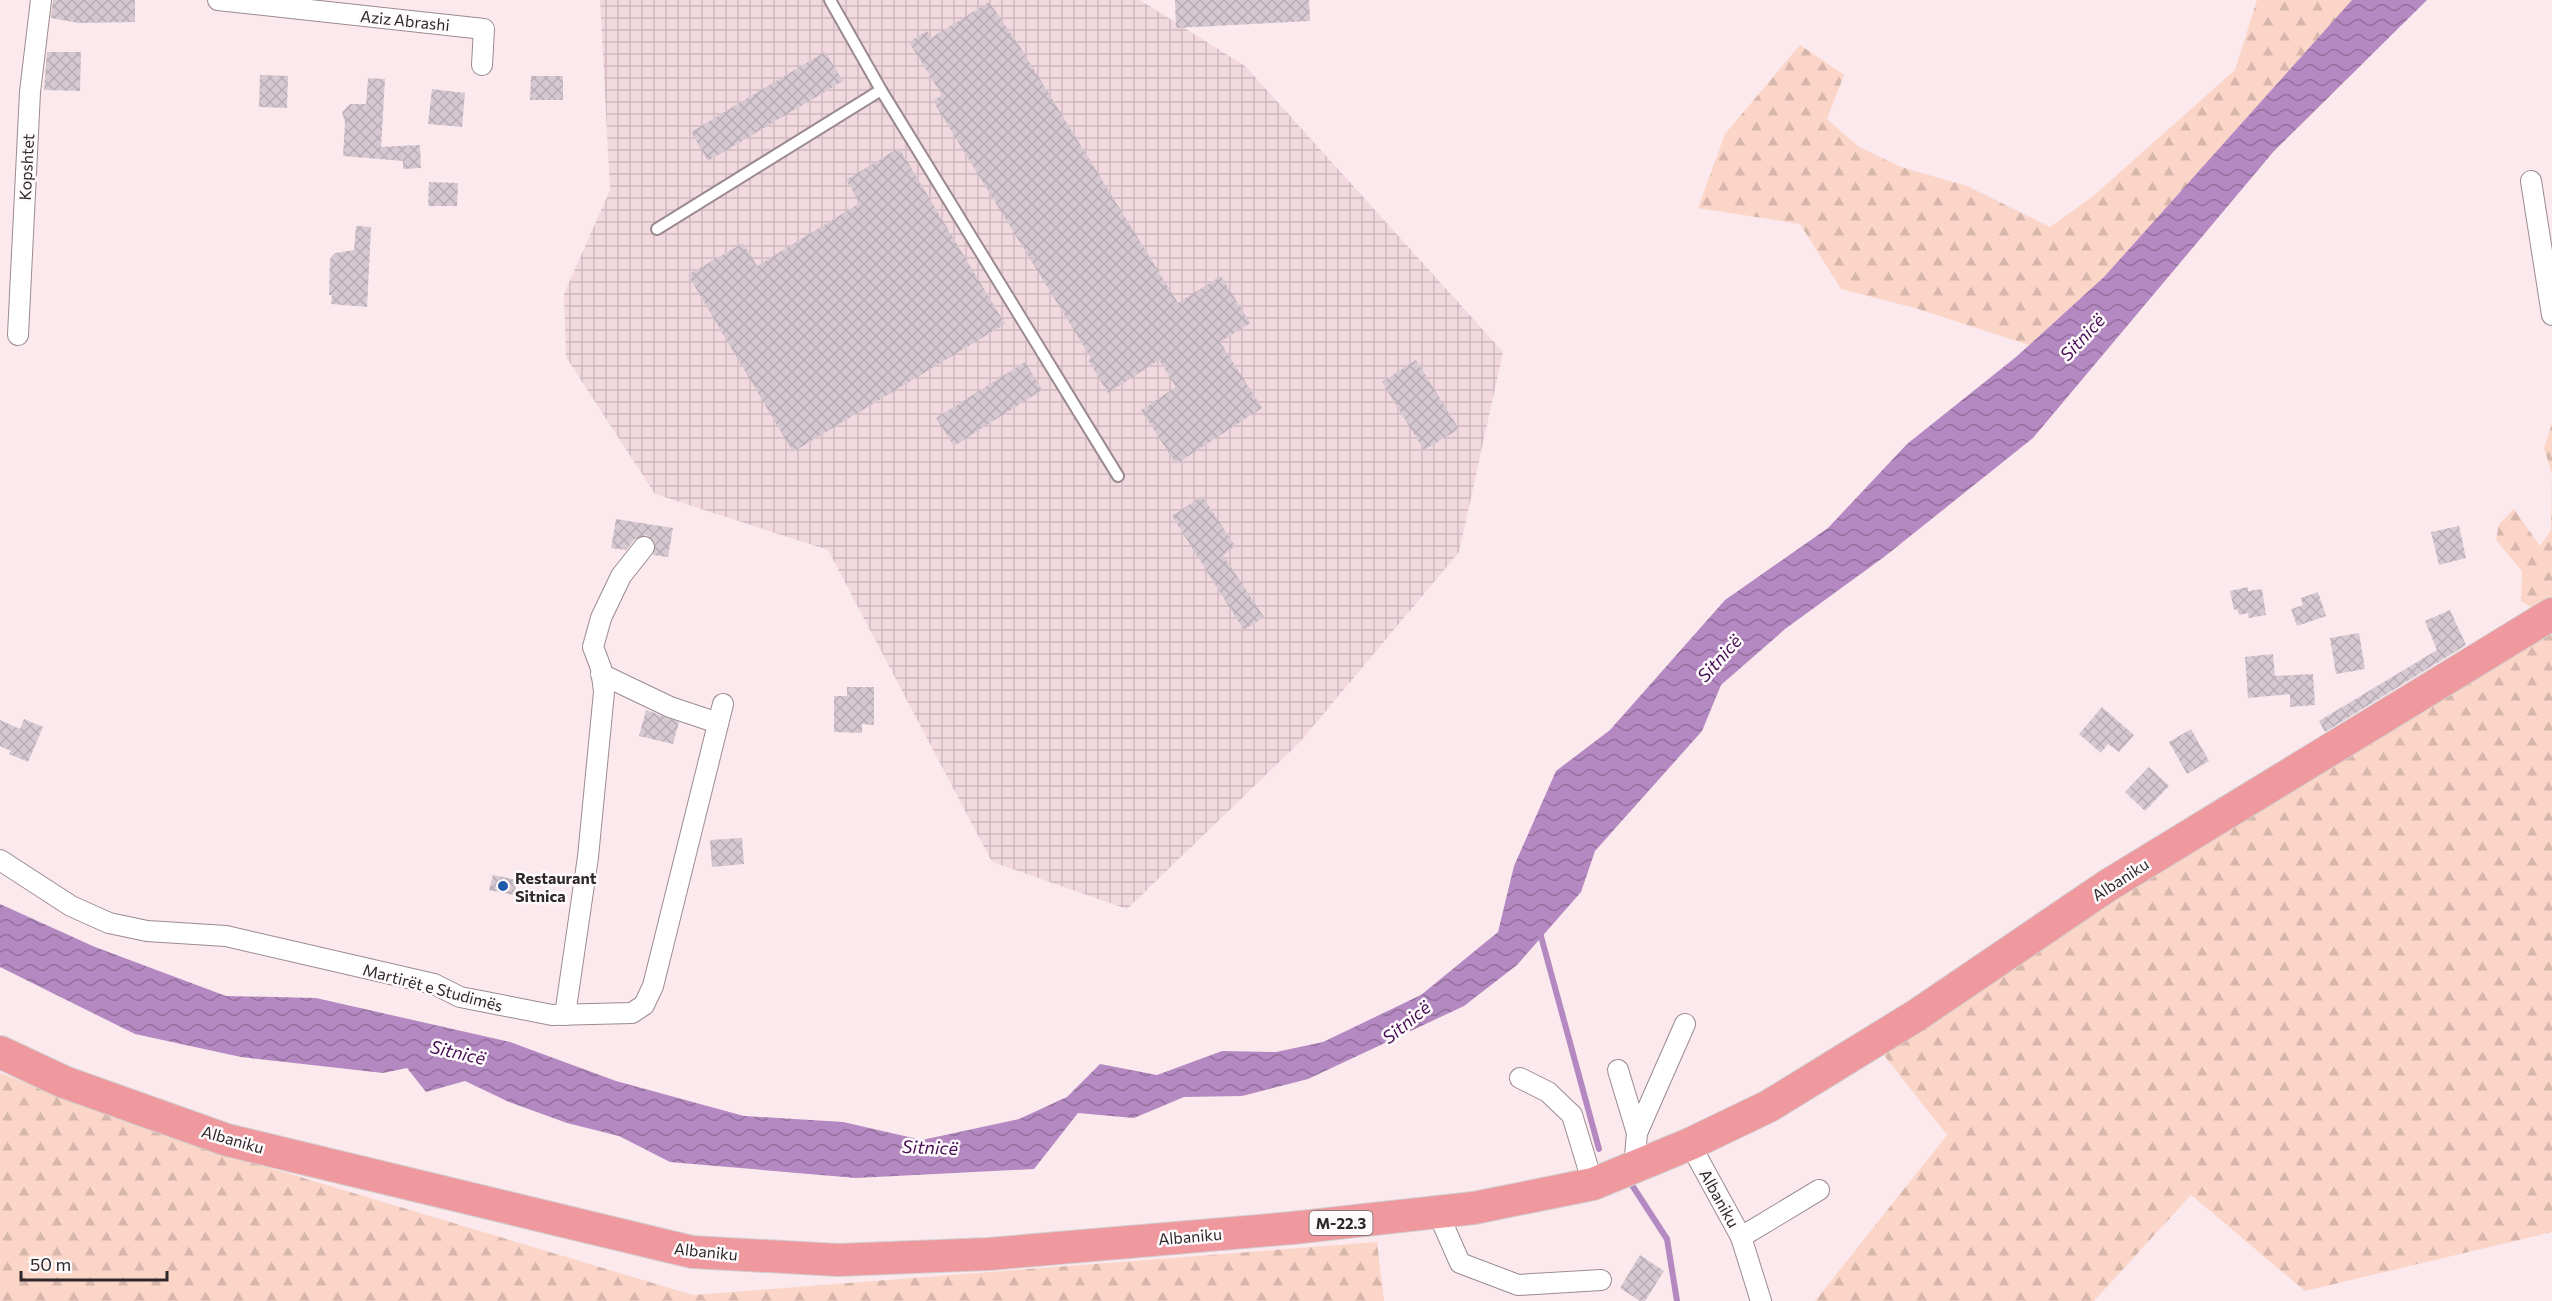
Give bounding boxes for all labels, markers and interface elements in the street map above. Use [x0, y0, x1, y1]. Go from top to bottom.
street label: Aziz Abrashi [359, 6, 451, 34]
street label: Kopshtet [15, 133, 37, 201]
water label: Sitnicë [2055, 309, 2109, 365]
water label: Sitnicë [1692, 630, 1746, 686]
street label: Albaniku [2088, 854, 2152, 904]
place label: Restaurant Sitnica [515, 868, 597, 905]
marker: Restaurant Sitnica [496, 879, 510, 893]
street label: Martirët e Studimës [361, 959, 505, 1015]
water label: Sitnicë [1377, 996, 1435, 1048]
water label: Sitnicë [428, 1035, 488, 1069]
street label: Albaniku [200, 1121, 266, 1157]
water label: Sitnicë [902, 1135, 959, 1159]
street label: Albaniku [1696, 1165, 1744, 1231]
road number: M-22.3 [1310, 1211, 1372, 1235]
street label: Albaniku [1157, 1224, 1223, 1248]
street label: Albaniku [673, 1238, 739, 1264]
scale bar [21, 1244, 166, 1282]
text: 50 m [30, 1253, 71, 1275]

